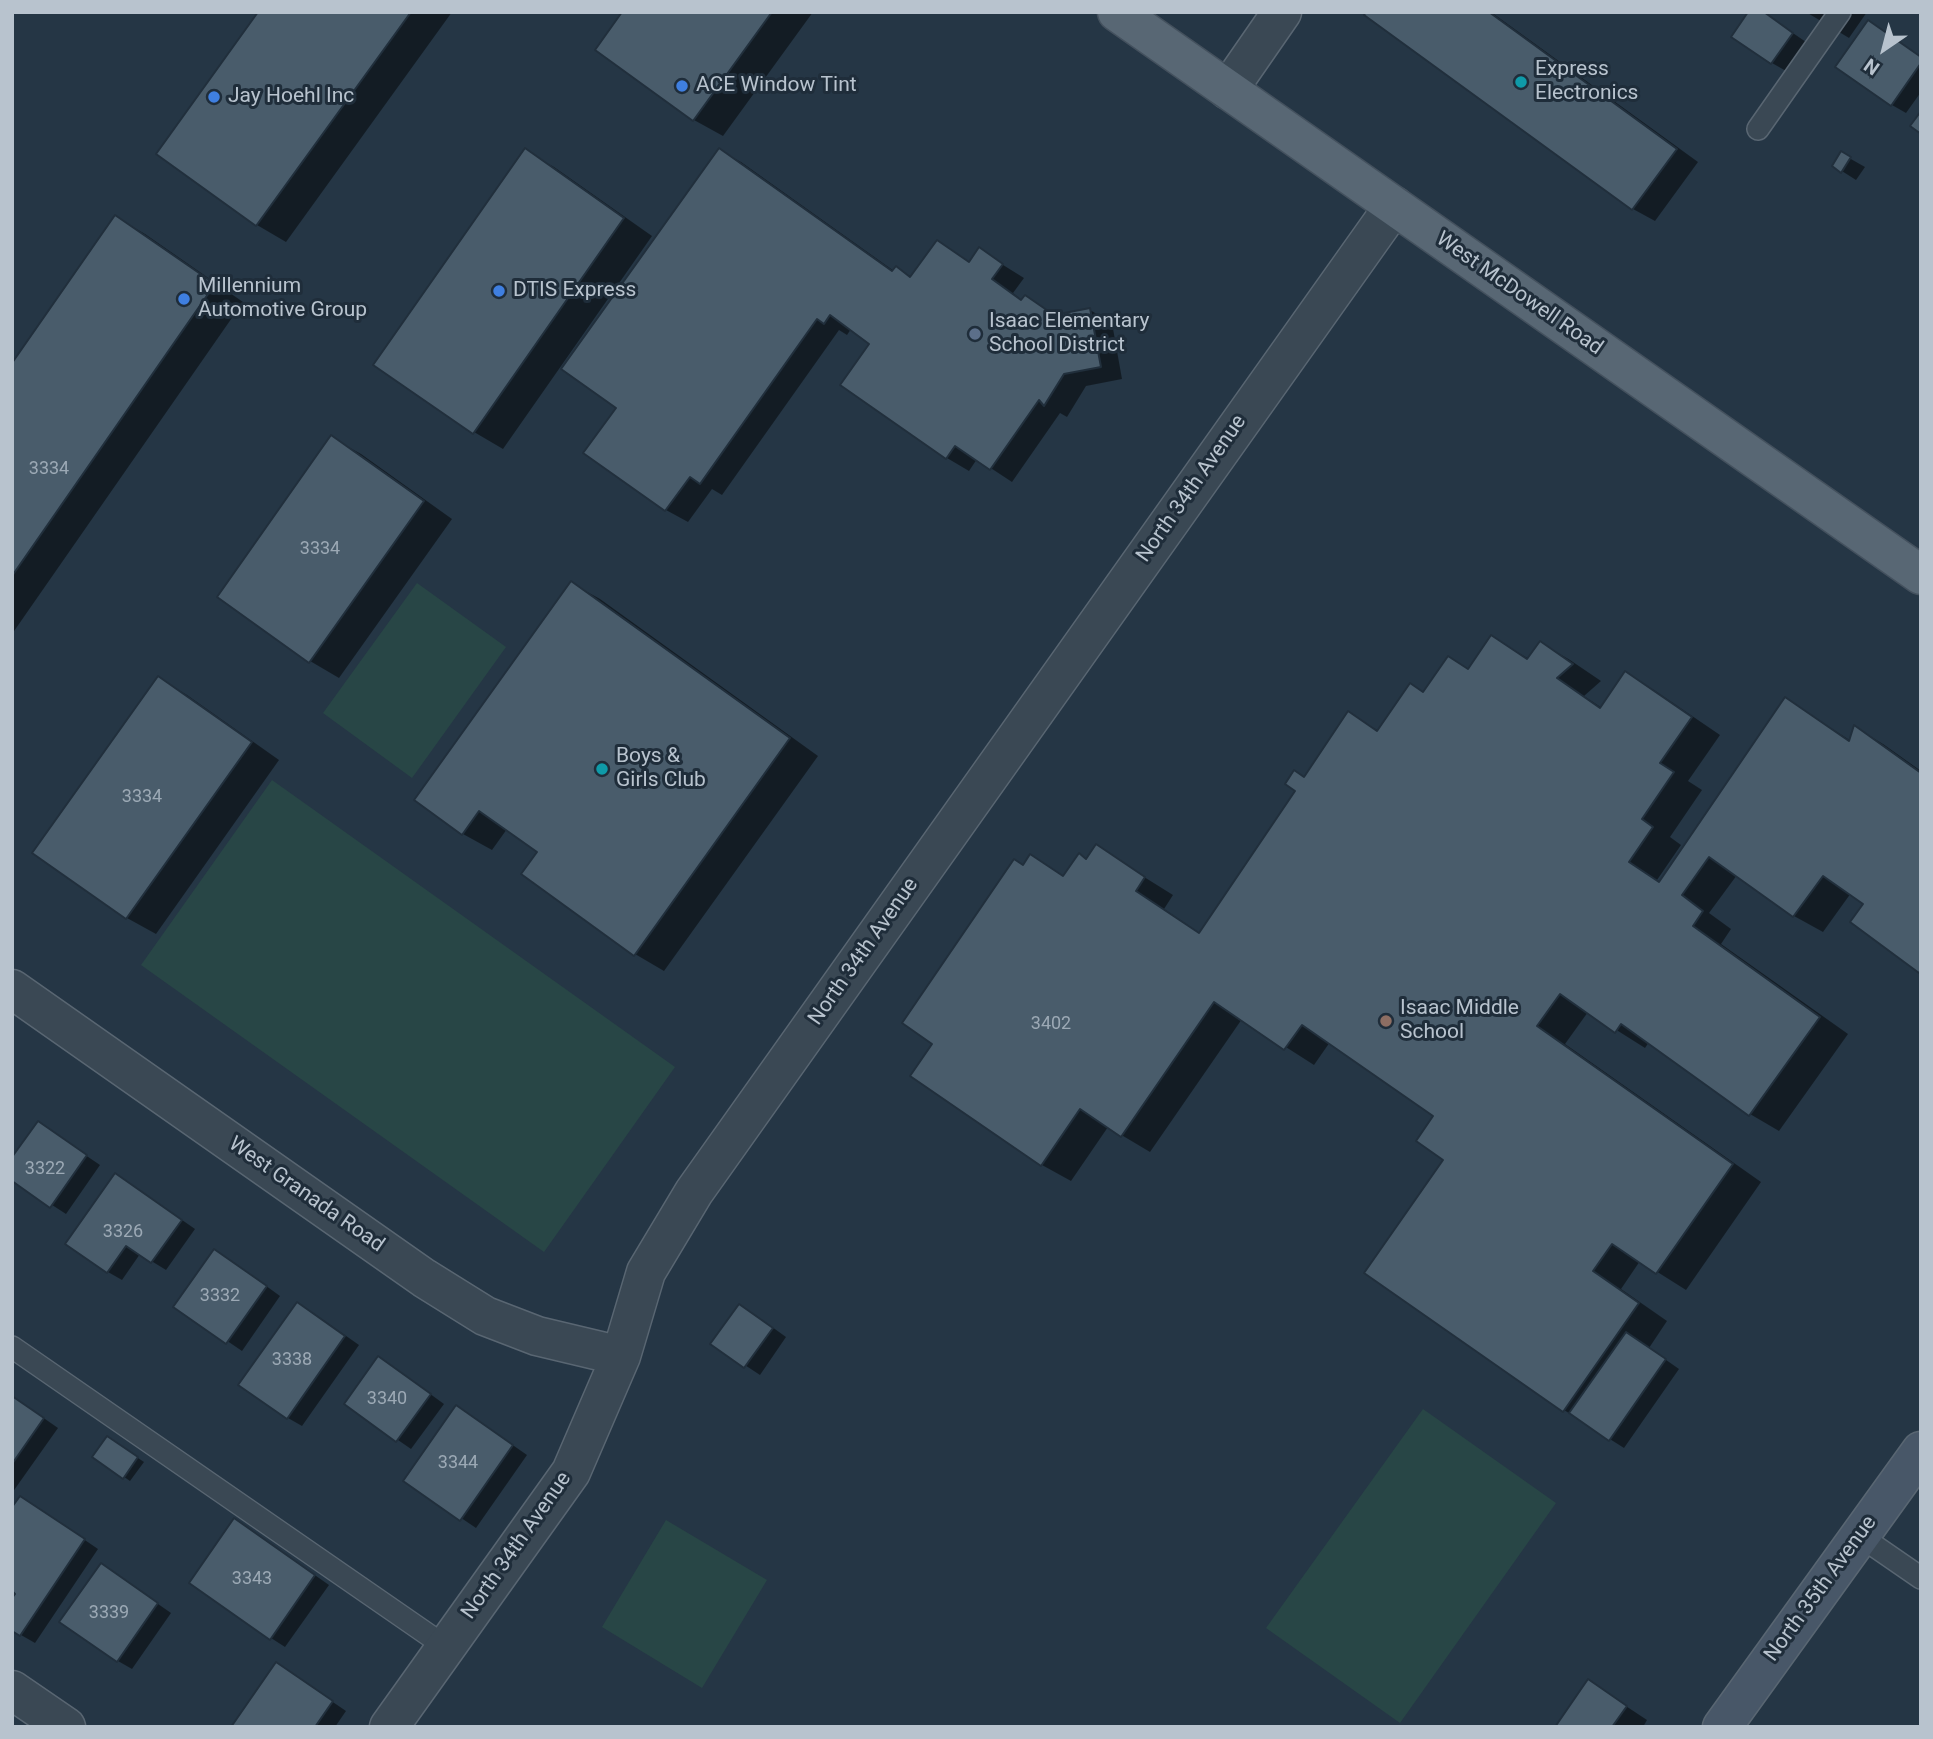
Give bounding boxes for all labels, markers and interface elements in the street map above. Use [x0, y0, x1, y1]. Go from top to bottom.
north arrow [1849, 14, 1919, 84]
text: N [1860, 53, 1884, 80]
place label: Express Electronics [1535, 57, 1638, 107]
place label: ACE Window Tint [696, 73, 857, 99]
marker: Express Electronics [1513, 74, 1529, 90]
marker: ACE Window Tint [674, 78, 690, 94]
place label: Jay Hoehl Inc [228, 84, 354, 110]
marker: Jay Hoehl Inc [206, 89, 222, 105]
street label: West McDowell Road [1431, 227, 1607, 361]
place label: Millennium Automotive Group [198, 274, 367, 324]
place label: DTIS Express [513, 278, 636, 304]
marker: DTIS Express [491, 283, 507, 299]
marker: Millennium Automotive Group [176, 291, 192, 307]
place label: Isaac Elementary School District [989, 309, 1149, 359]
marker: Isaac Elementary School District [967, 326, 983, 342]
street label: North 34th Avenue [1132, 410, 1252, 568]
house number: 3334 [29, 458, 69, 480]
house number: 3334 [300, 538, 340, 560]
place label: Boys & Girls Club [616, 744, 706, 794]
marker: Boys & Girls Club [594, 761, 610, 777]
house number: 3334 [122, 786, 162, 808]
street label: North 34th Avenue [804, 873, 924, 1031]
place label: Isaac Middle School [1400, 996, 1519, 1046]
house number: 3402 [1031, 1013, 1071, 1035]
marker: Isaac Middle School [1378, 1013, 1394, 1029]
street label: West Granada Road [223, 1132, 389, 1258]
house number: 3322 [25, 1158, 65, 1180]
house number: 3326 [103, 1221, 143, 1243]
house number: 3332 [200, 1285, 240, 1307]
house number: 3338 [272, 1349, 312, 1371]
house number: 3340 [367, 1388, 407, 1410]
house number: 3344 [438, 1452, 478, 1474]
street label: North 34th Avenue [457, 1467, 577, 1625]
street label: North 35th Avenue [1760, 1511, 1882, 1667]
house number: 3343 [232, 1568, 272, 1590]
house number: 3339 [89, 1602, 129, 1624]

